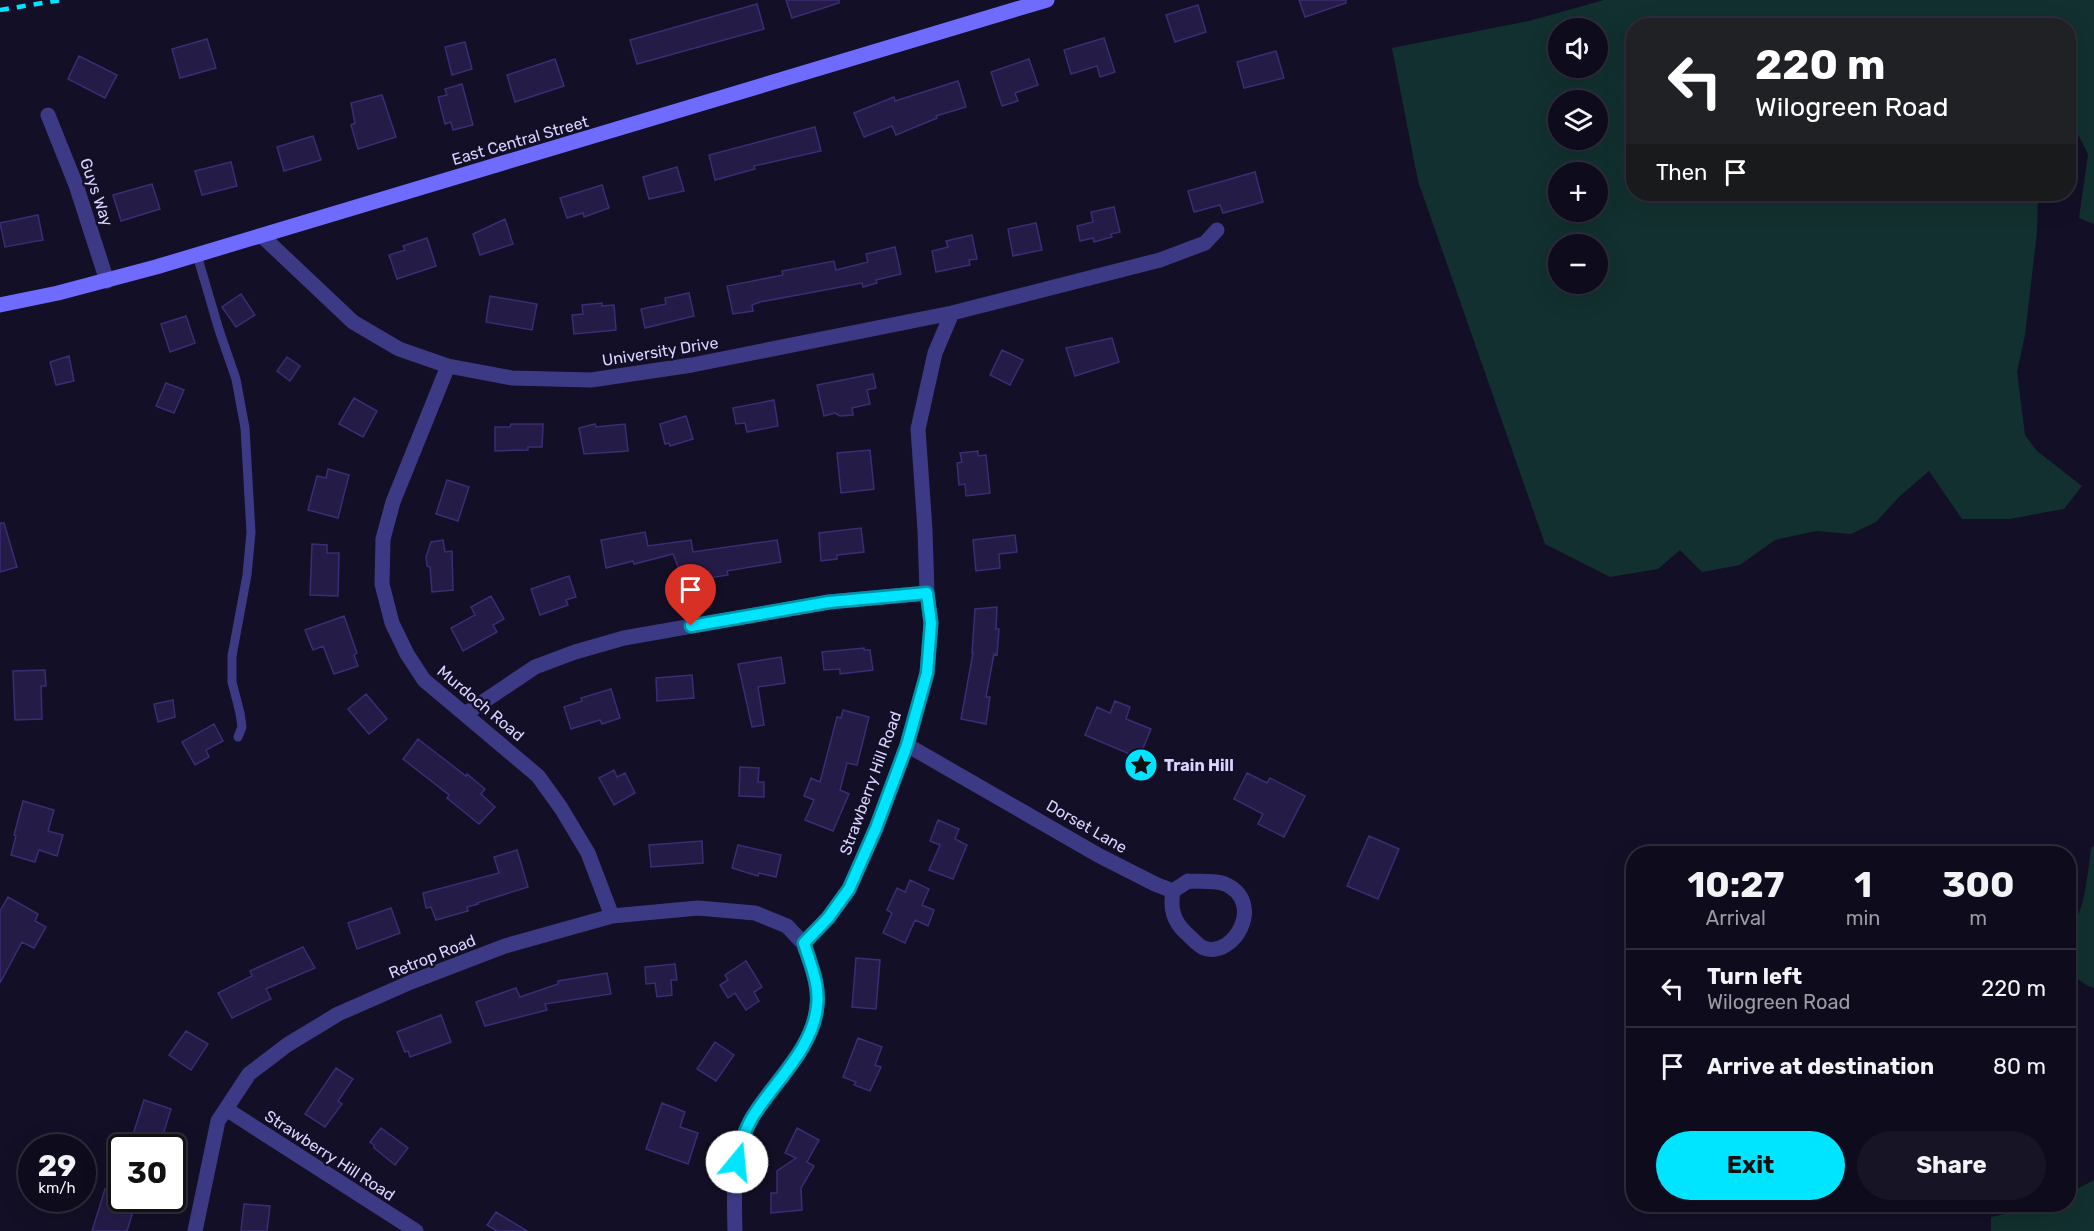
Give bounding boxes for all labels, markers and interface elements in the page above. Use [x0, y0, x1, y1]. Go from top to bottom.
map controls [1548, 18, 1608, 294]
button: sound [1548, 18, 1608, 78]
text: 220 m [1755, 40, 1886, 90]
icon: left [1656, 42, 1734, 120]
button: layers [1548, 90, 1608, 150]
text: Wilogreen Road [1755, 91, 1949, 123]
street label: East Central Street [450, 112, 591, 169]
street label: Guys Way [76, 156, 117, 229]
icon: arrive [1719, 156, 1752, 189]
text: Then [1656, 159, 1707, 186]
button: + [1548, 162, 1608, 222]
button: − [1548, 234, 1608, 294]
street label: University Drive [601, 333, 720, 370]
pin [665, 564, 716, 626]
icon: arrive [674, 573, 707, 606]
street label: Murdoch Road [433, 662, 528, 745]
street label: Strawberry Hill Road [836, 709, 905, 858]
place icon: Train Hill [1123, 747, 1159, 783]
place label: Train Hill [1164, 756, 1234, 775]
street label: Dorset Lane [1043, 796, 1131, 857]
text: 10:27 [1687, 863, 1784, 906]
text: 1 [1854, 863, 1872, 906]
text: 300 [1942, 863, 2015, 906]
text: Arrival [1706, 906, 1766, 930]
text: min [1846, 906, 1880, 930]
text: m [1969, 906, 1987, 930]
street label: Retrop Road [386, 930, 478, 983]
text: Turn left [1707, 963, 1802, 990]
icon: left [1656, 972, 1689, 1005]
text: 220 m [1981, 975, 2046, 1002]
text: Wilogreen Road [1707, 990, 1850, 1014]
icon: arrive [1656, 1050, 1689, 1083]
text: Arrive at destination [1707, 1053, 1934, 1080]
text: 80 m [1993, 1053, 2046, 1080]
street label: Strawberry Hill Road [261, 1106, 399, 1205]
position arrow [705, 1130, 769, 1194]
button: Exit [1656, 1131, 1845, 1200]
button: Share [1857, 1131, 2046, 1200]
speed limit sign: 30 [108, 1134, 186, 1212]
text: 29 [38, 1148, 76, 1184]
text: km/h [38, 1179, 76, 1197]

